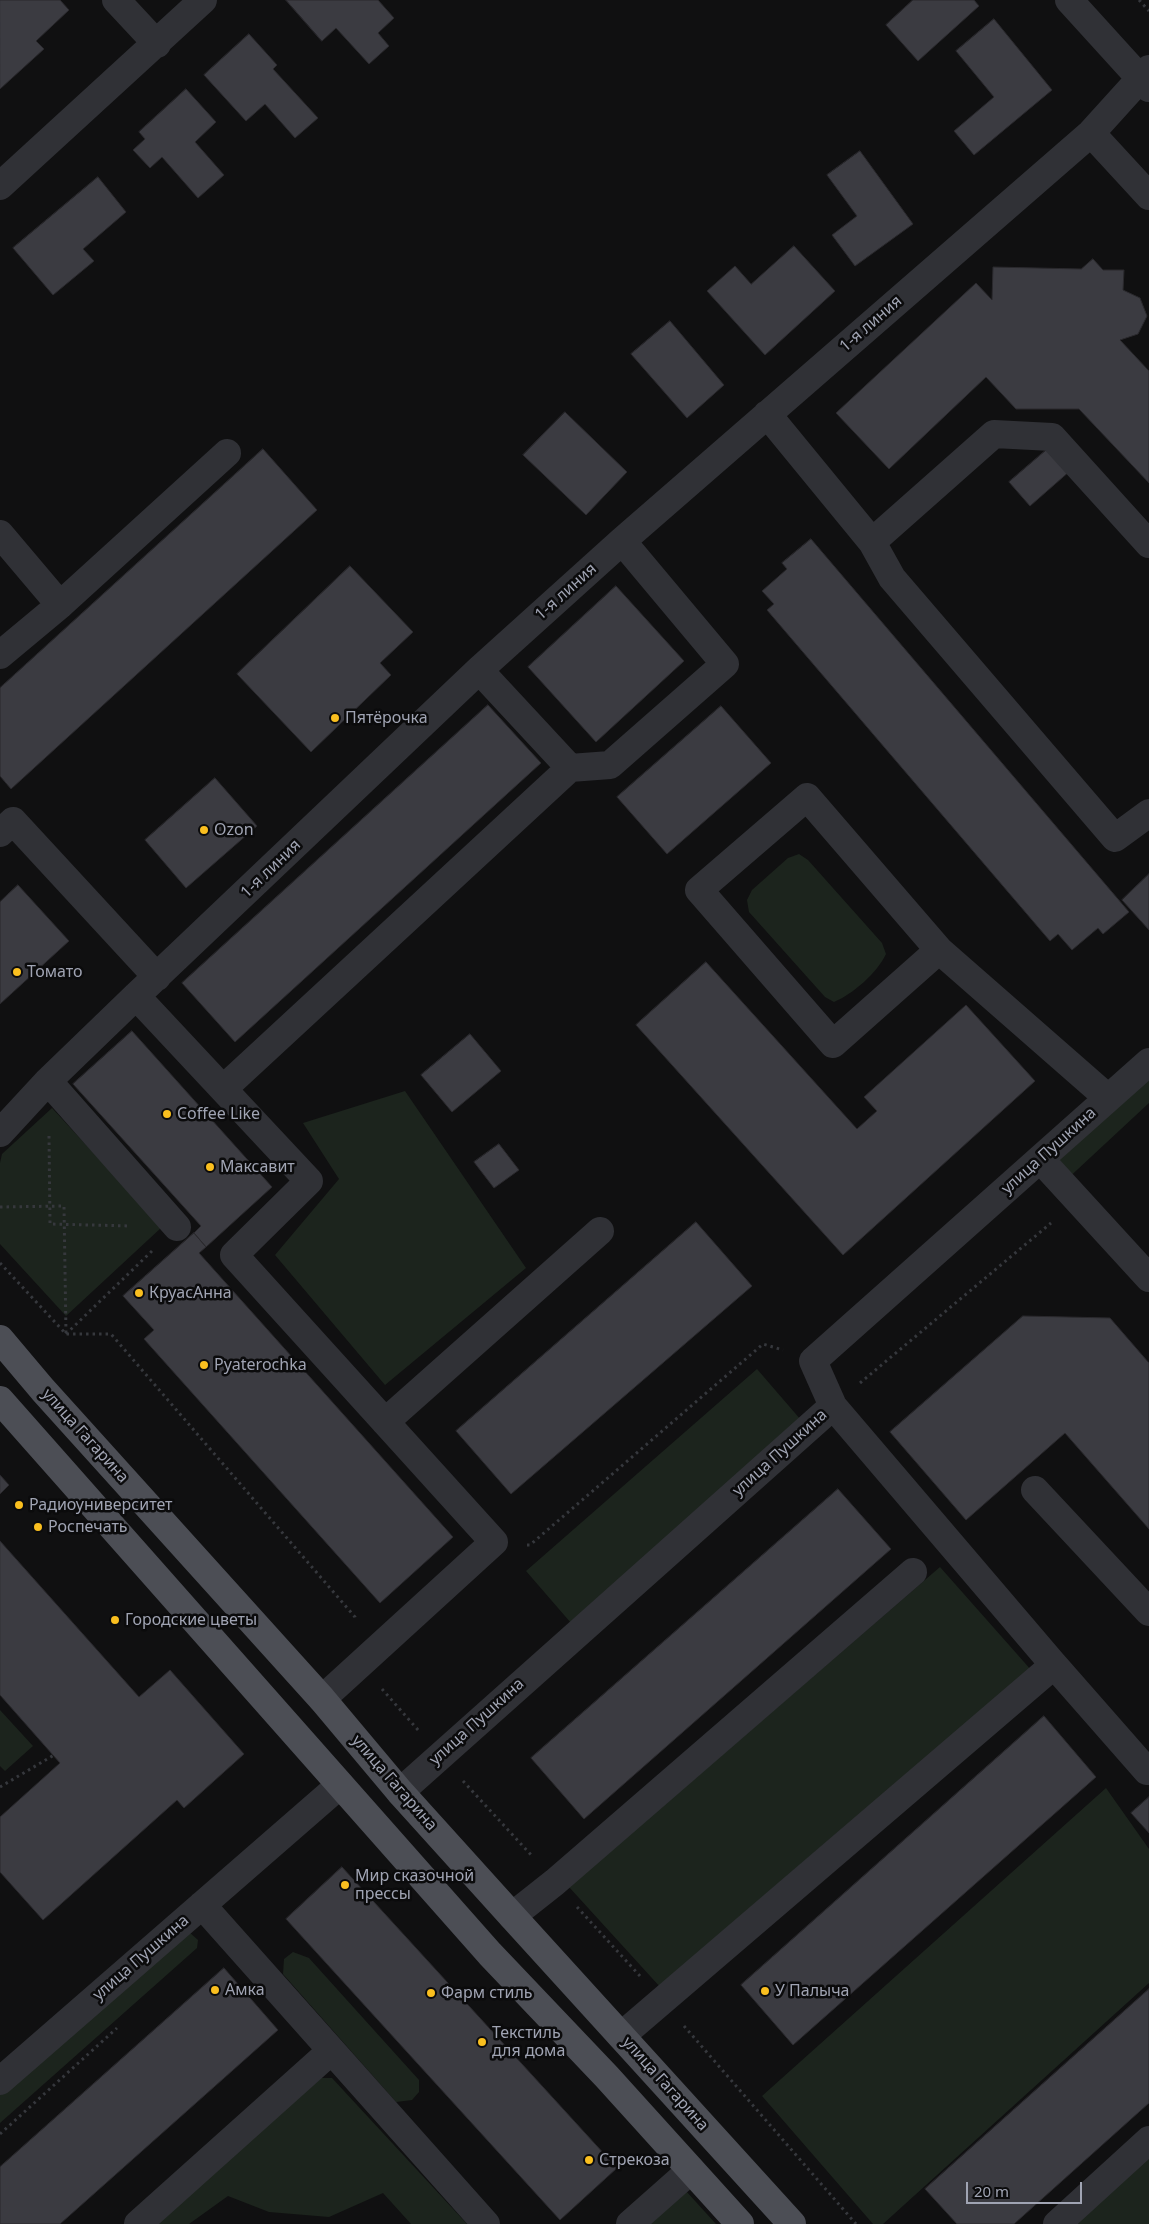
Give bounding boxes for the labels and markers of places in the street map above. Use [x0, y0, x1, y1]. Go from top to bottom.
place label: Пятёрочка [345, 708, 428, 728]
marker: Пятёрочка [329, 712, 341, 724]
place label: Ozon [214, 820, 254, 840]
marker: Ozon [198, 824, 210, 836]
place label: Томато [27, 962, 83, 982]
marker: Томато [11, 966, 23, 978]
place label: Coffee Like [177, 1104, 260, 1124]
marker: Coffee Like [161, 1108, 173, 1120]
place label: Максавит [220, 1157, 295, 1177]
marker: Максавит [204, 1161, 216, 1173]
place label: КруасАнна [149, 1283, 232, 1303]
marker: КруасАнна [133, 1287, 145, 1299]
place label: Pyaterochka [214, 1355, 307, 1375]
marker: Pyaterochka [198, 1359, 210, 1371]
place label: Радиоуниверситет [29, 1495, 173, 1515]
marker: Радиоуниверситет [13, 1499, 25, 1511]
place label: Роспечать [48, 1517, 128, 1537]
marker: Роспечать [32, 1521, 44, 1533]
place label: Городские цветы [125, 1610, 257, 1630]
marker: Городские цветы [109, 1614, 121, 1626]
place label: Мир сказочной прессы [355, 1866, 474, 1904]
marker: Мир сказочной прессы [339, 1879, 351, 1891]
place label: Амка [225, 1980, 265, 2000]
place label: У Палыча [775, 1981, 849, 2001]
place label: Фарм стиль [441, 1983, 533, 2003]
marker: Амка [209, 1984, 221, 1996]
marker: У Палыча [759, 1985, 771, 1997]
marker: Фарм стиль [425, 1987, 437, 1999]
place label: Текстиль для дома [492, 2023, 565, 2061]
marker: Текстиль для дома [476, 2036, 488, 2048]
place label: Стрекоза [599, 2150, 670, 2170]
marker: Стрекоза [583, 2154, 595, 2166]

